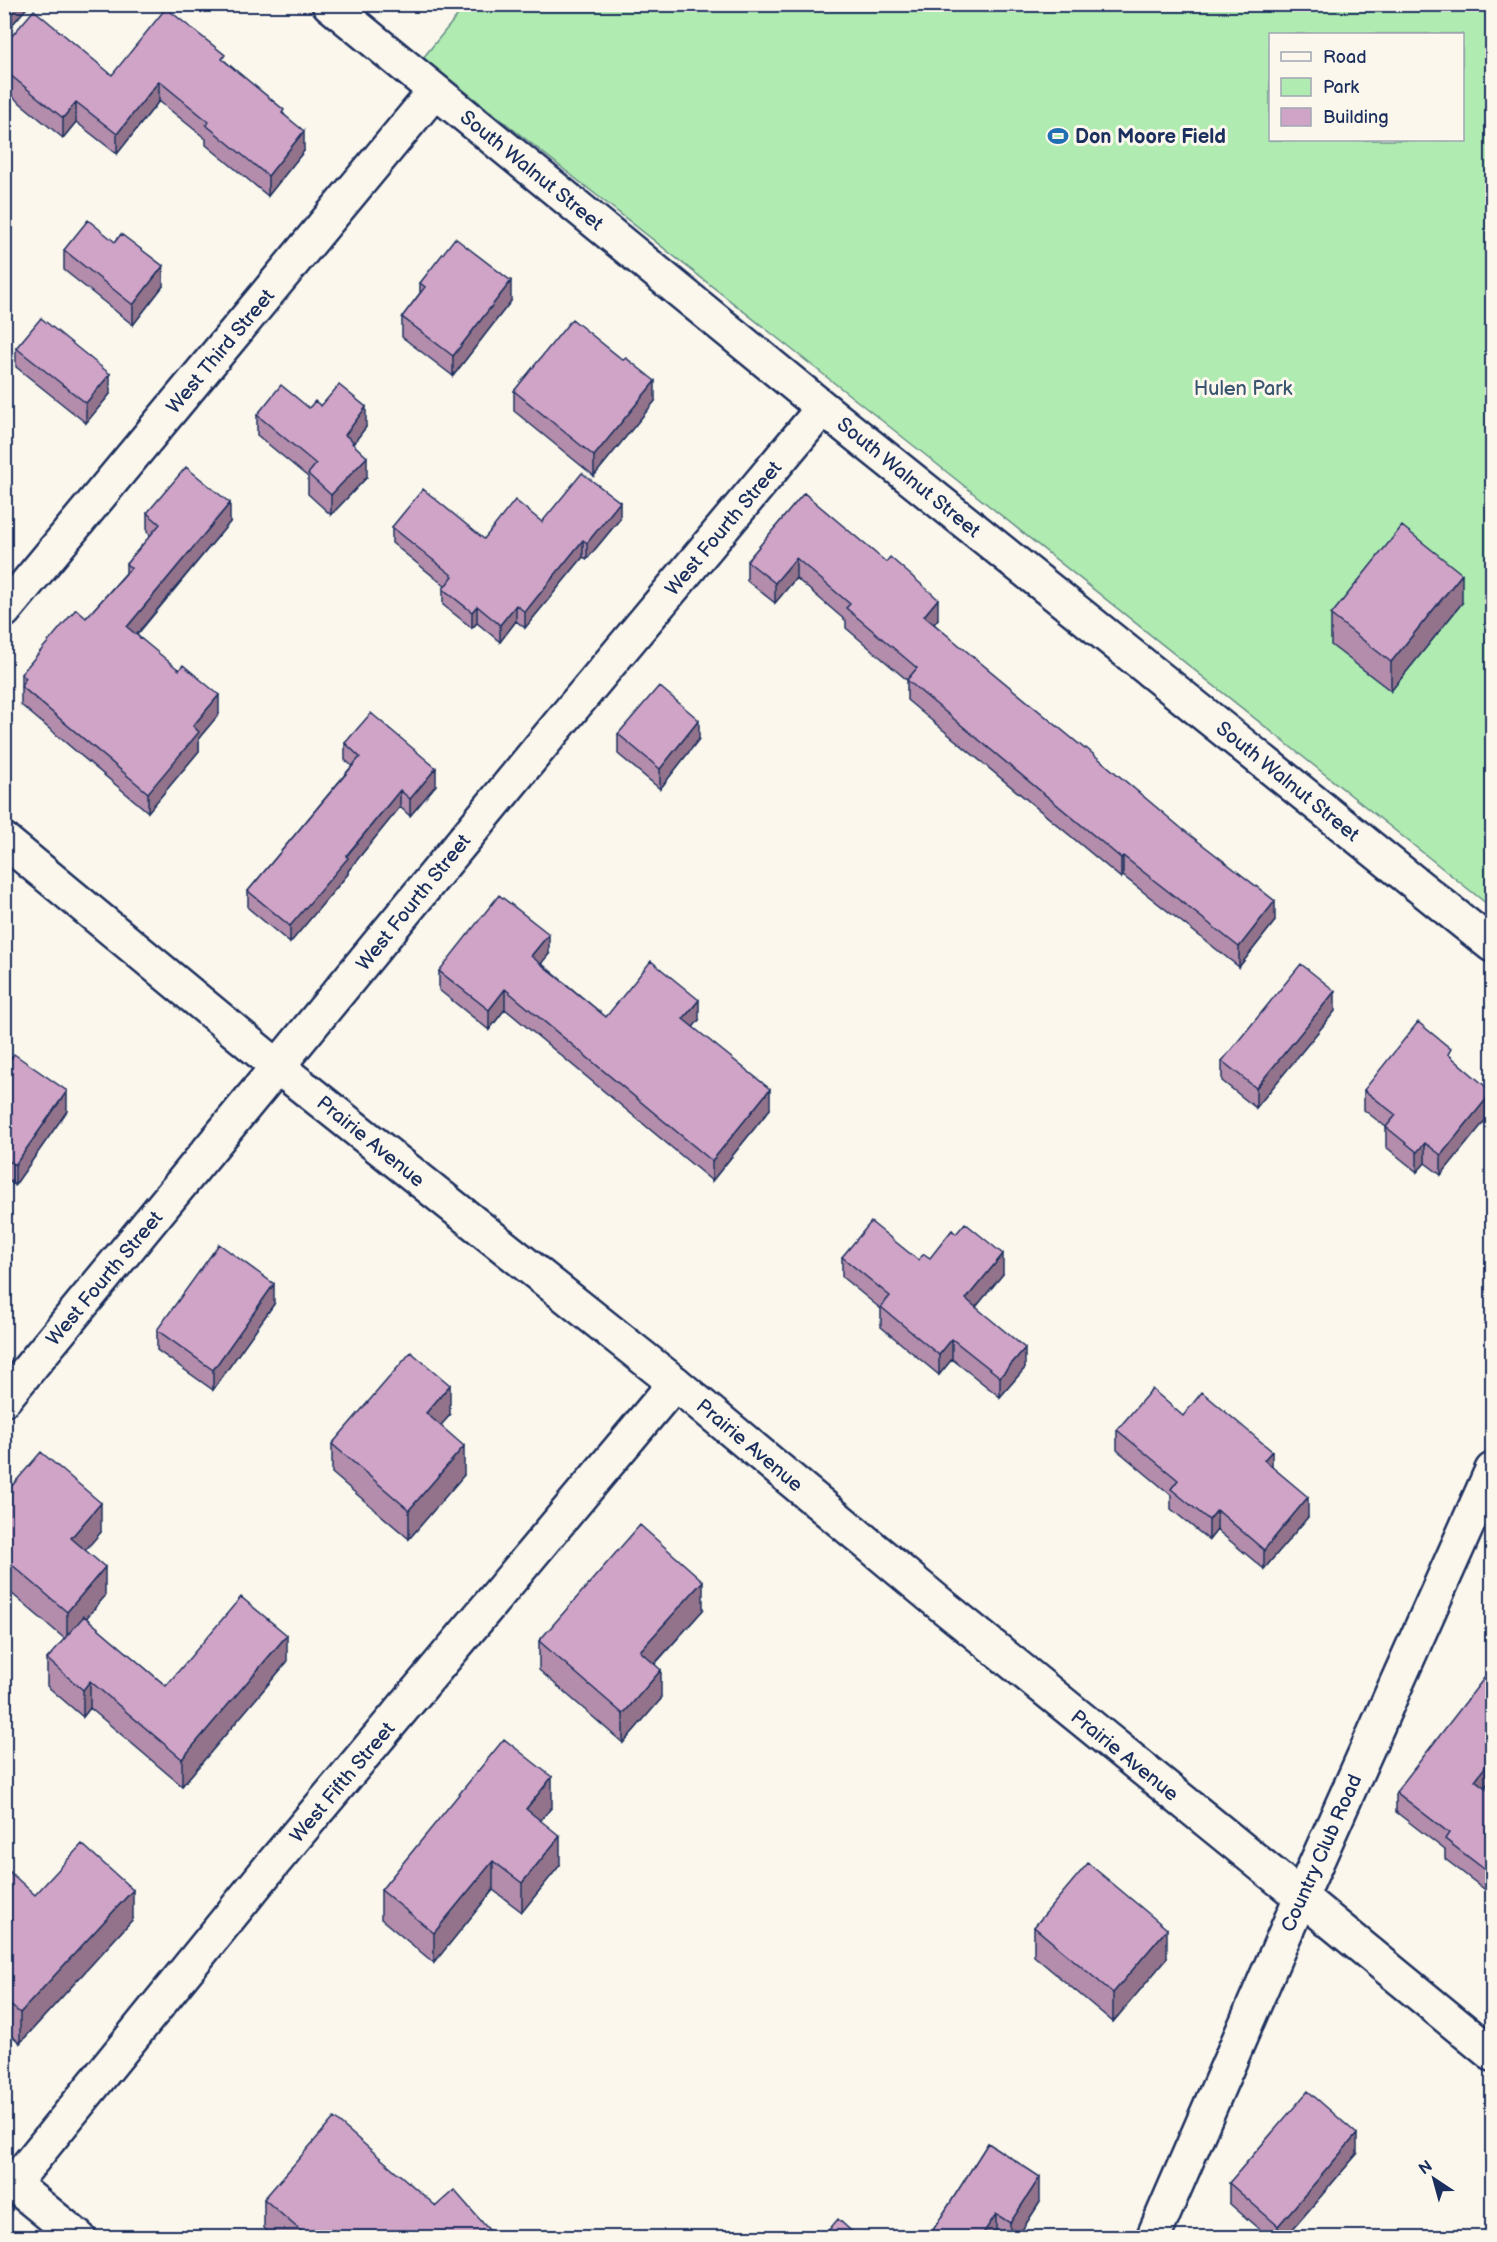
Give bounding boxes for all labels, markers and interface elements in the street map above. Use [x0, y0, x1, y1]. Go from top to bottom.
legend [1269, 33, 1464, 141]
text: Road [1323, 47, 1367, 68]
text: Park [1323, 77, 1359, 98]
street label: South Walnut Street [455, 106, 608, 236]
text: Building [1323, 107, 1389, 128]
sports icon: Don Moore Field [1046, 124, 1070, 148]
place label: Don Moore Field [1075, 125, 1226, 149]
street label: West Third Street [162, 284, 280, 419]
park label: Hulen Park [1194, 377, 1293, 401]
street label: South Walnut Street [832, 413, 985, 543]
street label: West Fourth Street [660, 456, 787, 601]
street label: South Walnut Street [1211, 717, 1364, 847]
street label: West Fourth Street [351, 830, 476, 976]
street label: Prairie Avenue [312, 1091, 429, 1193]
street label: West Fourth Street [41, 1206, 168, 1351]
street label: Prairie Avenue [691, 1394, 808, 1497]
street label: Prairie Avenue [1066, 1705, 1183, 1807]
street label: West Fifth Street [285, 1717, 400, 1848]
street label: Country Club Road [1276, 1771, 1367, 1936]
north arrow [1404, 2149, 1464, 2209]
text: N [1416, 2157, 1437, 2179]

